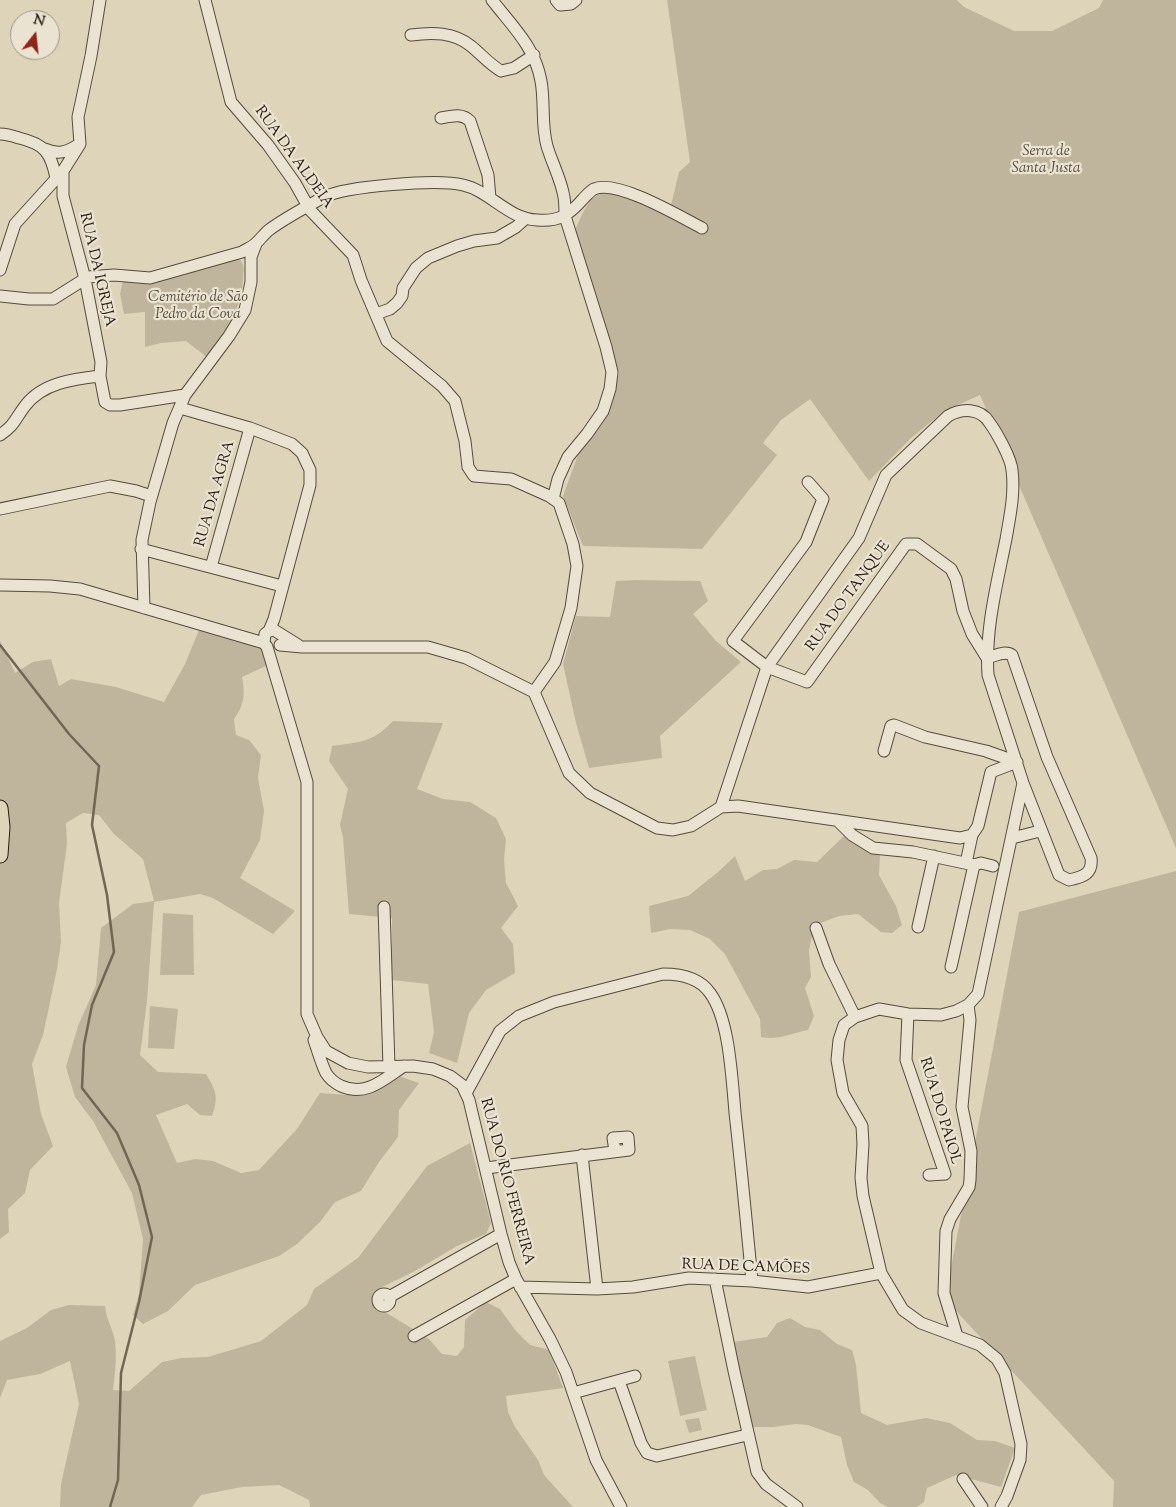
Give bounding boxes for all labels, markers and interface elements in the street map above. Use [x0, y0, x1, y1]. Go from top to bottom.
north arrow [10, 10, 60, 60]
text: N [31, 10, 47, 33]
street label: RUA DA ALDEIA [250, 103, 336, 213]
park label: Serra de Santa Justa [1012, 143, 1080, 178]
street label: RUA DA IGREJA [74, 211, 118, 329]
park label: Cemitério de São Pedro da Cova [148, 289, 248, 324]
street label: RUA DA AGRA [192, 439, 240, 549]
street label: RUA DO TANQUE [803, 538, 895, 656]
street label: RUA DO PAIOL [914, 1056, 964, 1166]
street label: RUA DO RIO FERREIRA [475, 1097, 537, 1267]
street label: RUA DE CAMÕES [681, 1257, 811, 1279]

